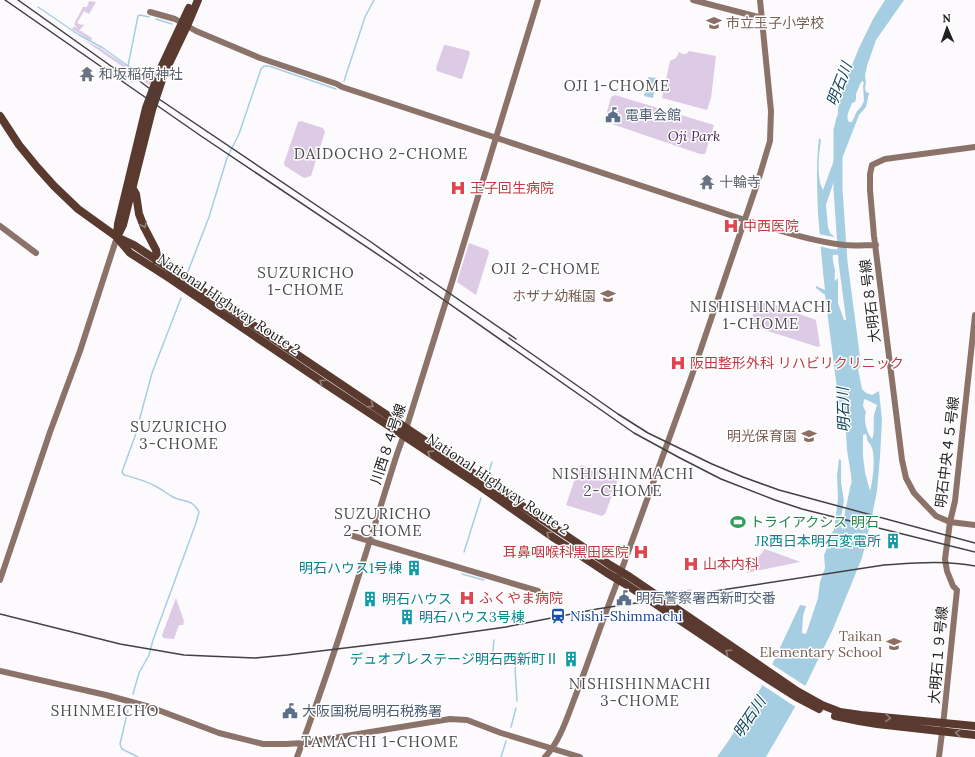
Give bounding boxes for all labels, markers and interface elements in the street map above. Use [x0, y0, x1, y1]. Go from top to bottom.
north arrow [927, 8, 967, 48]
text: N [942, 11, 952, 25]
school or university icon: 市立王子小学校 [705, 14, 723, 32]
place label: 市立王子小学校 [726, 14, 824, 32]
water label: 明石川 [822, 58, 857, 108]
temple icon: 和坂稲荷神社 [78, 65, 96, 83]
place label: 和坂稲荷神社 [99, 65, 183, 83]
district label: OJI 1-CHOME [564, 76, 670, 95]
public building icon: 電車会館 [604, 106, 622, 124]
place label: 電車会館 [625, 106, 681, 124]
park label: Oji Park [668, 127, 720, 145]
district label: DAIDOCHO 2-CHOME [294, 144, 468, 163]
temple icon: 十輪寺 [698, 173, 716, 191]
place label: 十輪寺 [719, 173, 761, 191]
hospital icon: 王子回生病院 [449, 179, 467, 197]
place label: 王子回生病院 [470, 179, 554, 197]
hospital icon: 中西医院 [722, 217, 740, 235]
place label: 中西医院 [743, 217, 799, 235]
one-way arrow [139, 221, 147, 229]
street label: National Highway Route 2 [154, 249, 304, 359]
street label: 大明石８号線 [856, 258, 884, 344]
district label: OJI 2-CHOME [491, 259, 601, 278]
district label: SUZURICHO 1-CHOME [257, 263, 355, 299]
place label: ホザナ幼稚園 [512, 287, 596, 305]
school or university icon: ホザナ幼稚園 [599, 287, 617, 305]
district label: NISHISHINMACHI 1-CHOME [690, 297, 832, 333]
hospital icon: 阪田整形外科 リハビリクリニック [669, 354, 687, 372]
place label: 阪田整形外科 リハビリクリニック [690, 354, 904, 372]
one-way arrow [319, 380, 326, 387]
water label: 明石川 [833, 385, 853, 433]
street label: 明石中央４５号線 [931, 395, 963, 509]
one-way arrow [367, 400, 374, 408]
street label: 川西８４号線 [366, 401, 410, 487]
district label: SUZURICHO 3-CHOME [130, 417, 228, 453]
place label: 明光保育園 [727, 427, 797, 445]
school or university icon: 明光保育園 [800, 427, 818, 445]
street label: National Highway Route 2 [423, 429, 573, 539]
one-way arrow [427, 451, 434, 458]
district label: NISHISHINMACHI 2-CHOME [552, 464, 694, 500]
district label: SUZURICHO 2-CHOME [334, 504, 432, 540]
sports icon: トライアクシス 明石 [729, 513, 747, 531]
place label: トライアクシス 明石 [750, 513, 879, 531]
one-way arrow [546, 531, 553, 539]
place label: JR西日本明石変電所 [754, 532, 881, 550]
building icon: JR西日本明石変電所 [884, 532, 902, 550]
place label: 耳鼻咽喉科黒田医院 [503, 543, 629, 561]
hospital icon: 耳鼻咽喉科黒田医院 [632, 543, 650, 561]
hospital icon: 山本内科 [682, 555, 700, 573]
place label: 山本内科 [703, 555, 759, 573]
place label: 明石ハウス1号棟 [299, 559, 402, 577]
building icon: 明石ハウス1号棟 [405, 559, 423, 577]
hospital icon: ふくやま病院 [458, 589, 476, 607]
place label: ふくやま病院 [479, 589, 563, 607]
public building icon: 明石警察署西新町交番 [615, 589, 633, 607]
place label: 明石警察署西新町交番 [636, 589, 776, 607]
building icon: 明石ハウス [361, 590, 379, 608]
place label: 明石ハウス [382, 590, 452, 608]
street label: 大明石１９号線 [925, 605, 951, 705]
station icon: Nishi-Shimmachi [549, 607, 567, 625]
place label: Nishi-Shimmachi [570, 607, 682, 625]
building icon: 明石ハウス3号棟 [398, 608, 416, 626]
place label: 明石ハウス3号棟 [419, 608, 525, 626]
place label: Taikan Elementary School [759, 627, 882, 661]
school or university icon: Taikan Elementary School [885, 635, 903, 653]
one-way arrow [725, 649, 732, 657]
place label: デュオプレステージ明石西新町Ⅱ [349, 650, 559, 668]
building icon: デュオプレステージ明石西新町Ⅱ [562, 650, 580, 668]
district label: NISHISHINMACHI 3-CHOME [569, 674, 711, 710]
water label: 明石川 [729, 691, 771, 741]
district label: SHINMEICHO [51, 701, 159, 720]
public building icon: 大阪国税局明石税務署 [281, 702, 299, 720]
place label: 大阪国税局明石税務署 [302, 702, 442, 720]
one-way arrow [885, 713, 891, 722]
one-way arrow [955, 729, 962, 738]
district label: TAMACHI 1-CHOME [301, 732, 459, 751]

